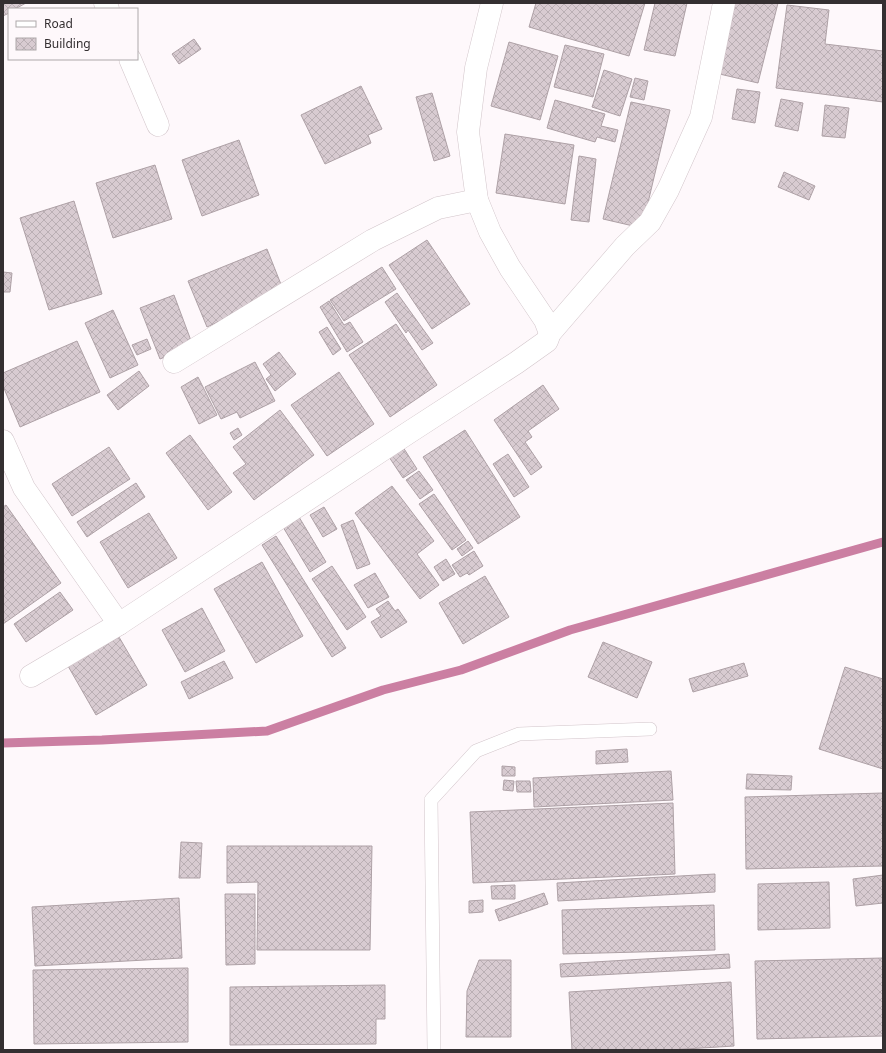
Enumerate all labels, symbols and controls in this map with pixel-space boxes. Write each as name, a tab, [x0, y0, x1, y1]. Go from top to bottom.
legend	[8, 8, 138, 60]
text: Road	[44, 15, 73, 32]
text: Building	[44, 35, 91, 52]

